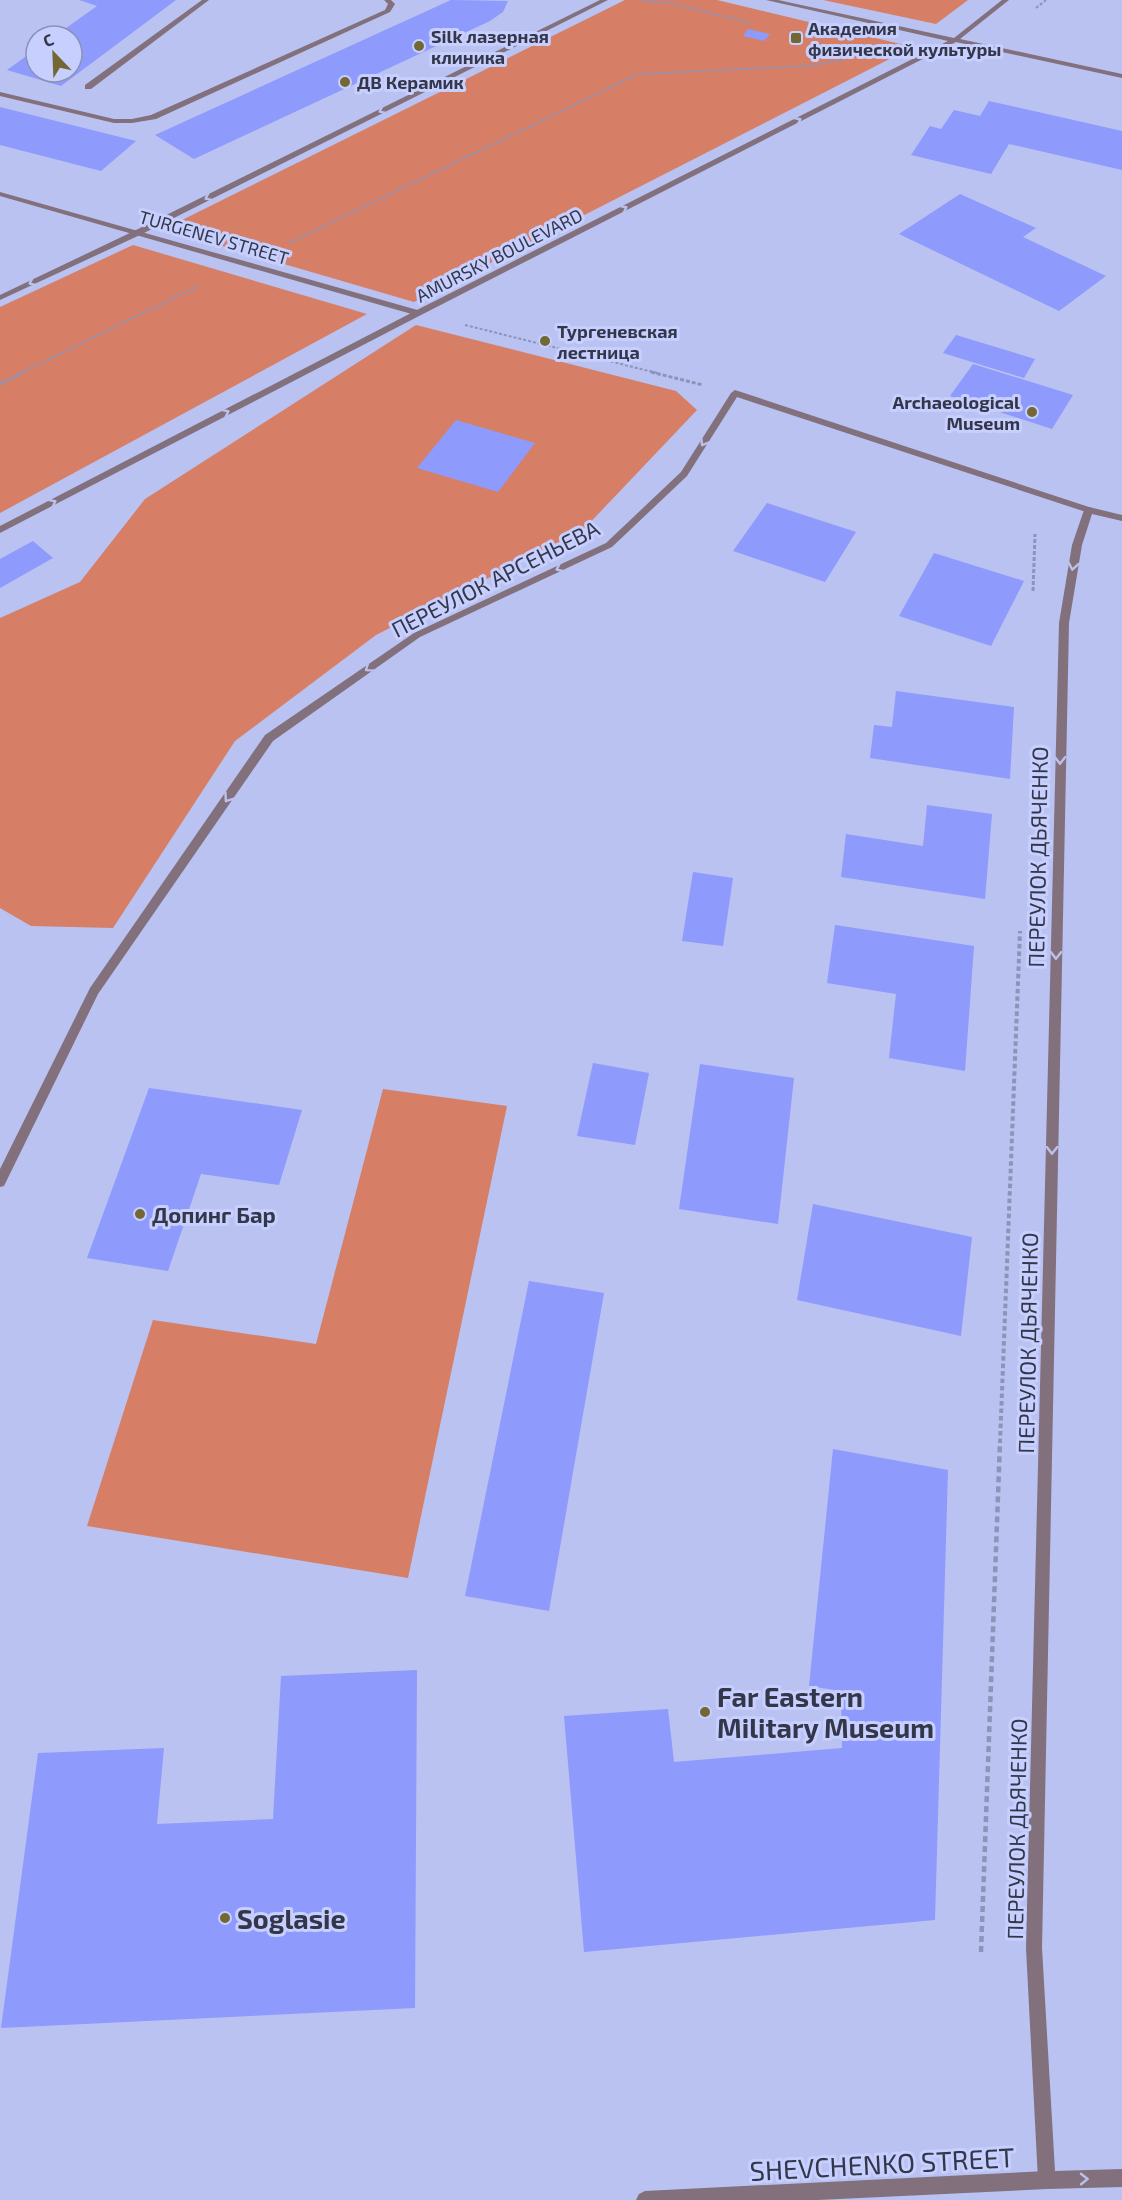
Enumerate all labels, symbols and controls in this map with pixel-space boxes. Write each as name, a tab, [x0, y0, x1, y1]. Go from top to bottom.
place label: Академия физической культуры	[808, 17, 1001, 60]
north arrow	[24, 24, 84, 84]
place label: Silk лазерная клиника	[431, 25, 549, 68]
text: С	[40, 29, 56, 50]
marker: Академия физической культуры	[789, 31, 803, 45]
marker: Silk лазерная клиника	[412, 39, 426, 53]
place label: ДВ Керамик	[357, 71, 464, 93]
marker: ДВ Керамик	[338, 75, 352, 89]
one-way arrow	[379, 103, 390, 115]
one-way arrow	[790, 117, 801, 128]
one-way arrow	[204, 190, 215, 202]
street label: AMURSKY BOULEVARD	[412, 203, 586, 307]
street label: TURGENEV STREET	[137, 205, 292, 269]
one-way arrow	[616, 205, 627, 216]
one-way arrow	[29, 275, 40, 287]
place label: Тургеневская лестница	[557, 320, 678, 363]
marker: Тургеневская лестница	[538, 334, 552, 348]
place label: Archaeological Museum	[892, 391, 1020, 434]
marker: Archaeological Museum	[1025, 405, 1039, 419]
one-way arrow	[219, 409, 229, 420]
one-way arrow	[700, 435, 711, 446]
one-way arrow	[46, 499, 56, 510]
street label: ПЕРЕУЛОК АРСЕНЬЕВА	[387, 514, 604, 642]
one-way arrow	[555, 560, 566, 572]
one-way arrow	[1068, 562, 1080, 571]
one-way arrow	[365, 661, 376, 672]
street label: ПЕРЕУЛОК ДЬЯЧЕНКО	[1022, 746, 1052, 968]
one-way arrow	[1054, 756, 1067, 765]
one-way arrow	[224, 792, 235, 803]
one-way arrow	[1050, 951, 1062, 960]
one-way arrow	[1046, 1146, 1058, 1155]
place label: Допинг Бар	[152, 1201, 276, 1227]
marker: Допинг Бар	[133, 1207, 147, 1221]
street label: ПЕРЕУЛОК ДЬЯЧЕНКО	[1012, 1232, 1042, 1454]
place label: Far Eastern Military Museum	[717, 1680, 934, 1744]
marker: Far Eastern Military Museum	[698, 1705, 712, 1719]
street label: ПЕРЕУЛОК ДЬЯЧЕНКО	[1001, 1718, 1031, 1940]
place label: Soglasie	[237, 1902, 346, 1934]
marker: Soglasie	[218, 1911, 232, 1925]
street label: SHEVCHENKO STREET	[749, 2140, 1015, 2186]
one-way arrow	[1080, 2173, 1089, 2185]

